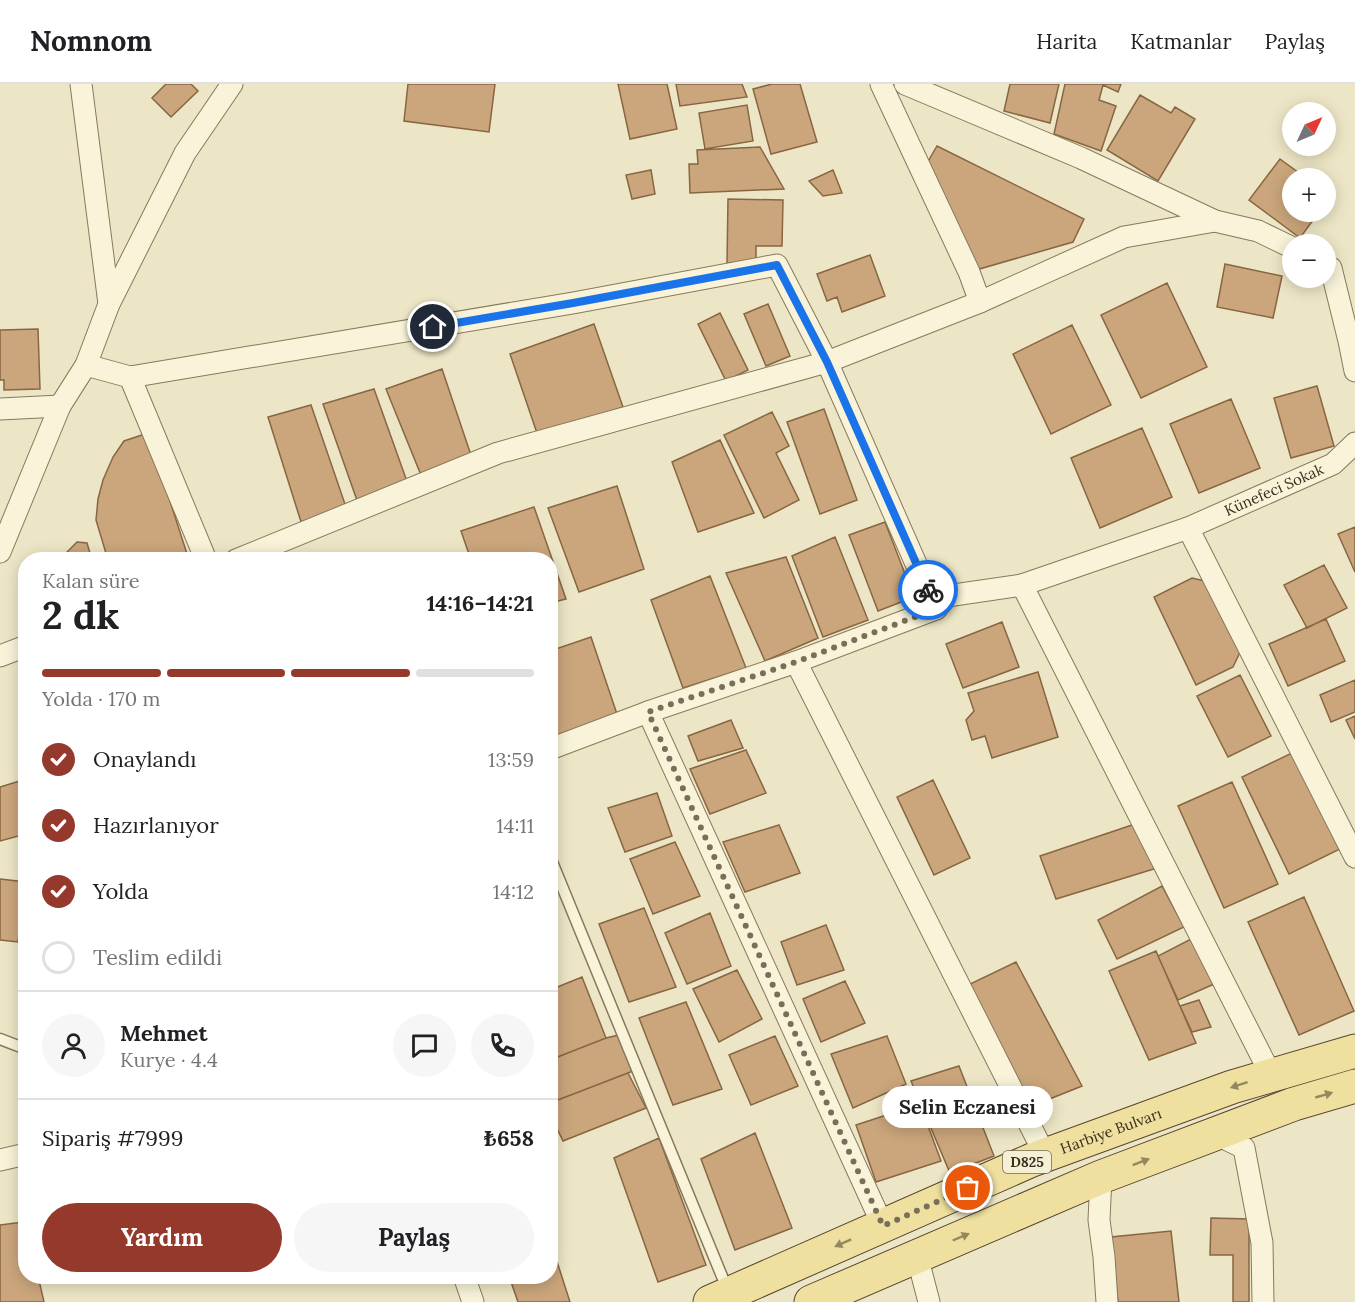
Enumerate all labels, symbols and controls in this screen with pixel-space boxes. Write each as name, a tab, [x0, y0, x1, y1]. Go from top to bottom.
text: Nomnom	[30, 23, 152, 59]
text: Harita	[1036, 28, 1097, 55]
text: Katmanlar	[1130, 28, 1232, 55]
text: Paylaş	[1265, 28, 1325, 55]
north arrow	[1282, 102, 1336, 156]
map controls	[1282, 102, 1336, 288]
button: +	[1282, 168, 1336, 222]
button: −	[1282, 234, 1336, 288]
pin	[407, 301, 458, 352]
icon: home	[416, 310, 449, 343]
street label: Künefeci Sokak	[1221, 459, 1326, 520]
courier	[898, 560, 958, 620]
text: Kalan süre	[42, 568, 140, 593]
icon: bike	[912, 574, 945, 607]
text: 14:16–14:21	[426, 589, 534, 617]
text: 2 dk	[42, 590, 119, 640]
text: Yolda · 170 m	[42, 686, 160, 711]
icon: check	[42, 743, 75, 776]
text: Onaylandı	[93, 745, 197, 773]
text: 13:59	[488, 747, 534, 772]
icon: check	[42, 809, 75, 842]
text: Hazırlanıyor	[93, 811, 219, 839]
text: 14:11	[496, 813, 534, 838]
icon: check	[42, 875, 75, 908]
text: Yolda	[93, 877, 149, 905]
text: 14:12	[493, 879, 534, 904]
text: Teslim edildi	[93, 943, 222, 971]
button: person	[42, 1014, 105, 1077]
button: chat	[393, 1014, 456, 1077]
button: phone	[471, 1014, 534, 1077]
text: Mehmet	[120, 1019, 208, 1047]
text: Kurye · 4.4	[120, 1047, 218, 1072]
one-way arrow	[1229, 1081, 1247, 1090]
callout: Selin Eczanesi	[882, 1086, 1054, 1128]
one-way arrow	[1315, 1090, 1333, 1099]
text: Selin Eczanesi	[899, 1094, 1036, 1119]
street label: Harbiye Bulvarı	[1057, 1103, 1164, 1158]
text: Sipariş #7999	[42, 1124, 183, 1152]
text: ₺658	[484, 1124, 534, 1152]
road number: D825	[1003, 1151, 1051, 1173]
one-way arrow	[1132, 1157, 1150, 1166]
pin	[942, 1162, 993, 1213]
icon: bag	[951, 1171, 984, 1204]
button: Yardım	[42, 1203, 282, 1272]
button: Paylaş	[294, 1203, 534, 1272]
one-way arrow	[953, 1232, 971, 1242]
one-way arrow	[835, 1239, 852, 1248]

